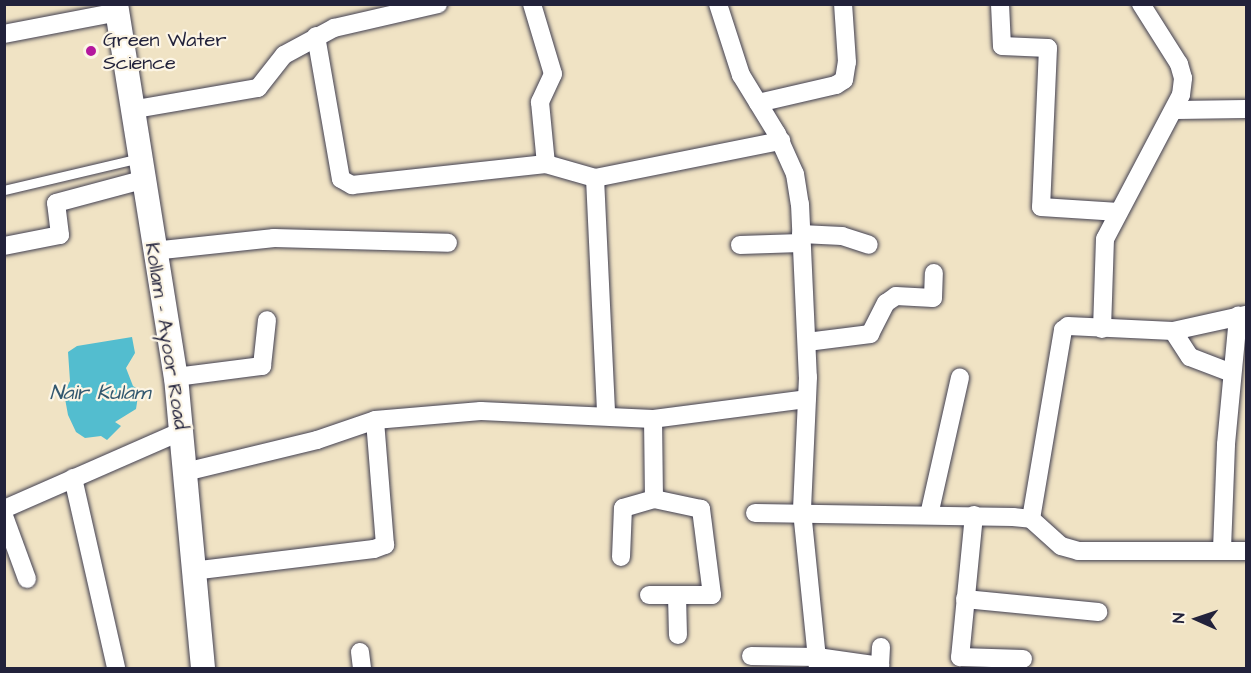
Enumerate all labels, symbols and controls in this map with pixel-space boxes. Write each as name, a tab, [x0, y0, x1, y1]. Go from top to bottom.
place label: Green Water Science	[103, 28, 226, 75]
marker: Green Water Science	[84, 44, 98, 58]
street label: Kollam - Ayoor Road	[139, 241, 193, 431]
water label: Nair Kulam	[50, 380, 150, 406]
north arrow	[1167, 589, 1227, 649]
text: N	[1168, 612, 1190, 624]

